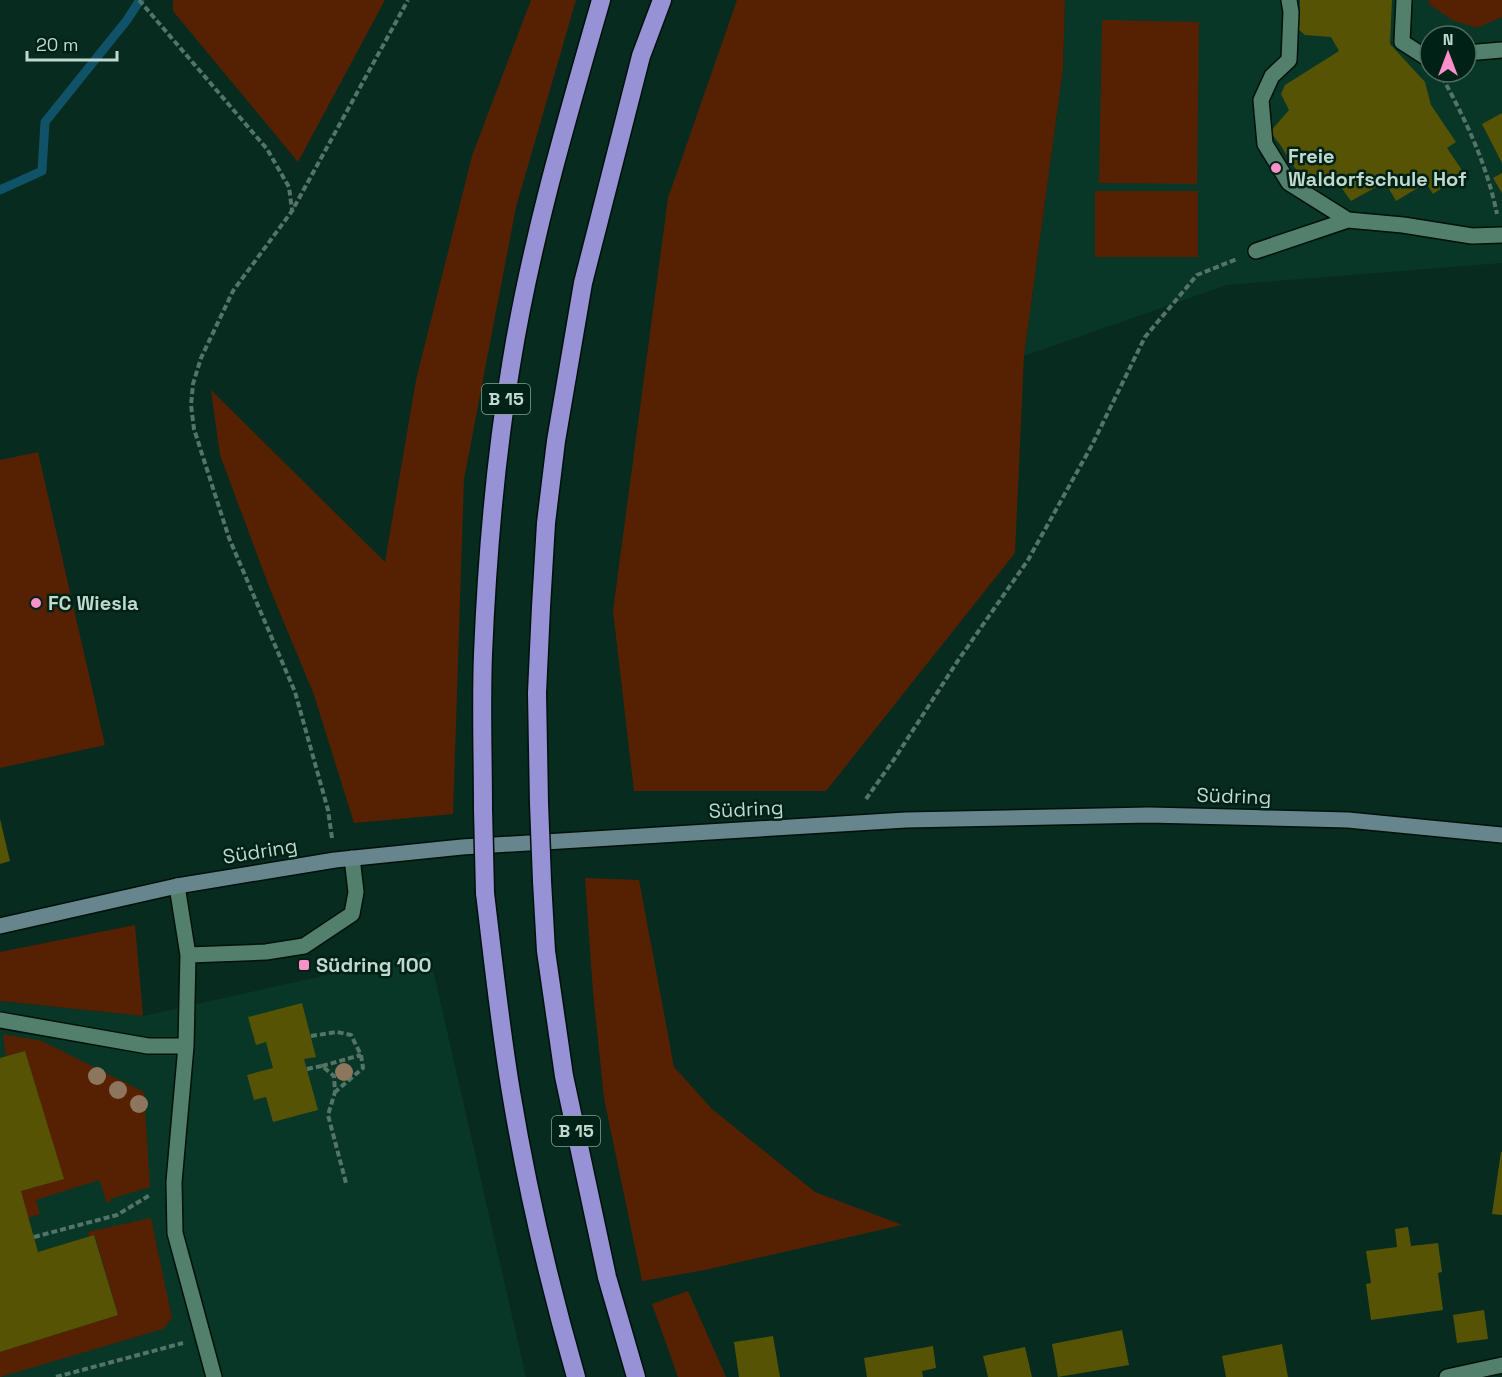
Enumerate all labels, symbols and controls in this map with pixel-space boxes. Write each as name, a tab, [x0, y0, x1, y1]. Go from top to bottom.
scale bar	[27, 24, 117, 62]
north arrow	[1418, 24, 1478, 84]
text: N	[1443, 29, 1453, 50]
text: 20 m	[36, 33, 79, 56]
place label: Freie Waldorfschule Hof	[1288, 143, 1467, 192]
marker: Freie Waldorfschule Hof	[1269, 161, 1283, 175]
road number: B 15	[482, 384, 530, 414]
place label: FC Wiesla	[48, 590, 139, 616]
marker: FC Wiesla	[29, 596, 43, 610]
street label: Südring	[1196, 782, 1272, 810]
street label: Südring	[708, 794, 784, 824]
street label: Südring	[221, 832, 299, 870]
place label: Südring 100	[316, 952, 432, 978]
marker: Südring 100	[297, 958, 311, 972]
road number: B 15	[552, 1116, 600, 1146]

